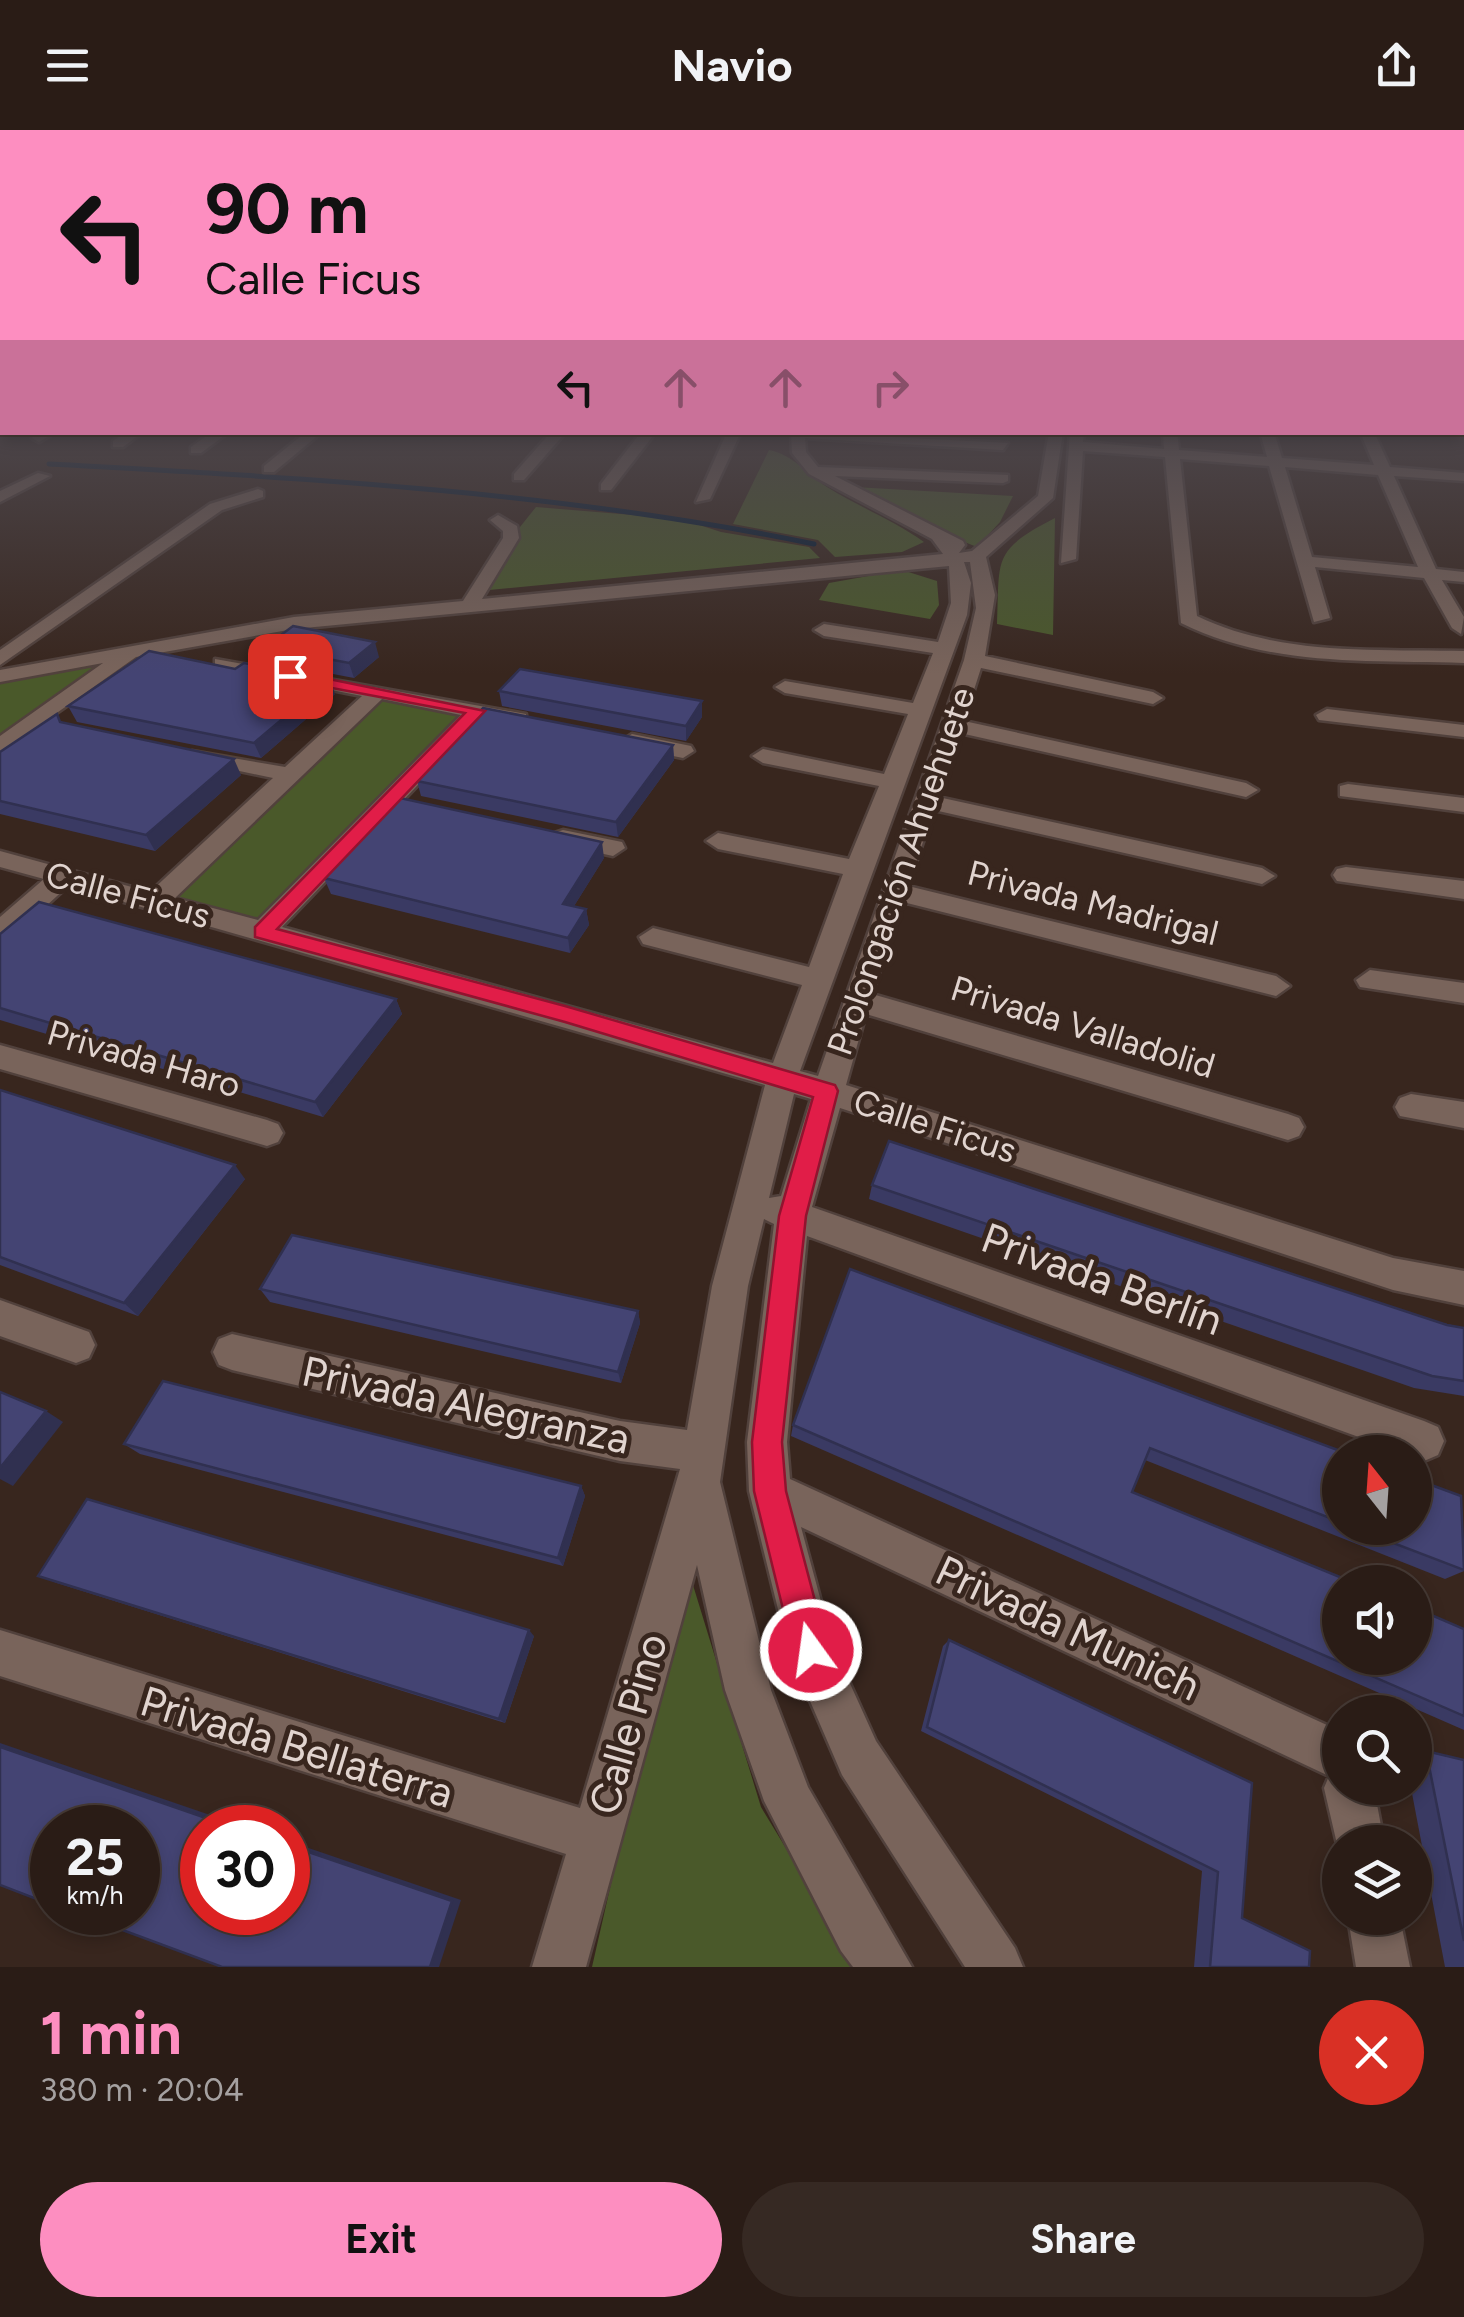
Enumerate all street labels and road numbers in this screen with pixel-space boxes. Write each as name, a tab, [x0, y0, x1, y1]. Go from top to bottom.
street label: Prolongación Ahuehuete	[818, 682, 984, 1060]
street label: Privada Madrigal	[963, 852, 1223, 954]
street label: Calle Ficus	[41, 853, 215, 937]
street label: Privada Valladolid	[946, 967, 1220, 1087]
street label: Privada Haro	[43, 1011, 245, 1107]
street label: Calle Ficus	[849, 1080, 1021, 1172]
street label: Privada Berlín	[975, 1212, 1229, 1346]
street label: Privada Alegranza	[298, 1345, 634, 1465]
street label: Privada Munich	[928, 1545, 1208, 1711]
street label: Calle Pino	[578, 1628, 678, 1820]
street label: Privada Bellaterra	[134, 1675, 460, 1819]

